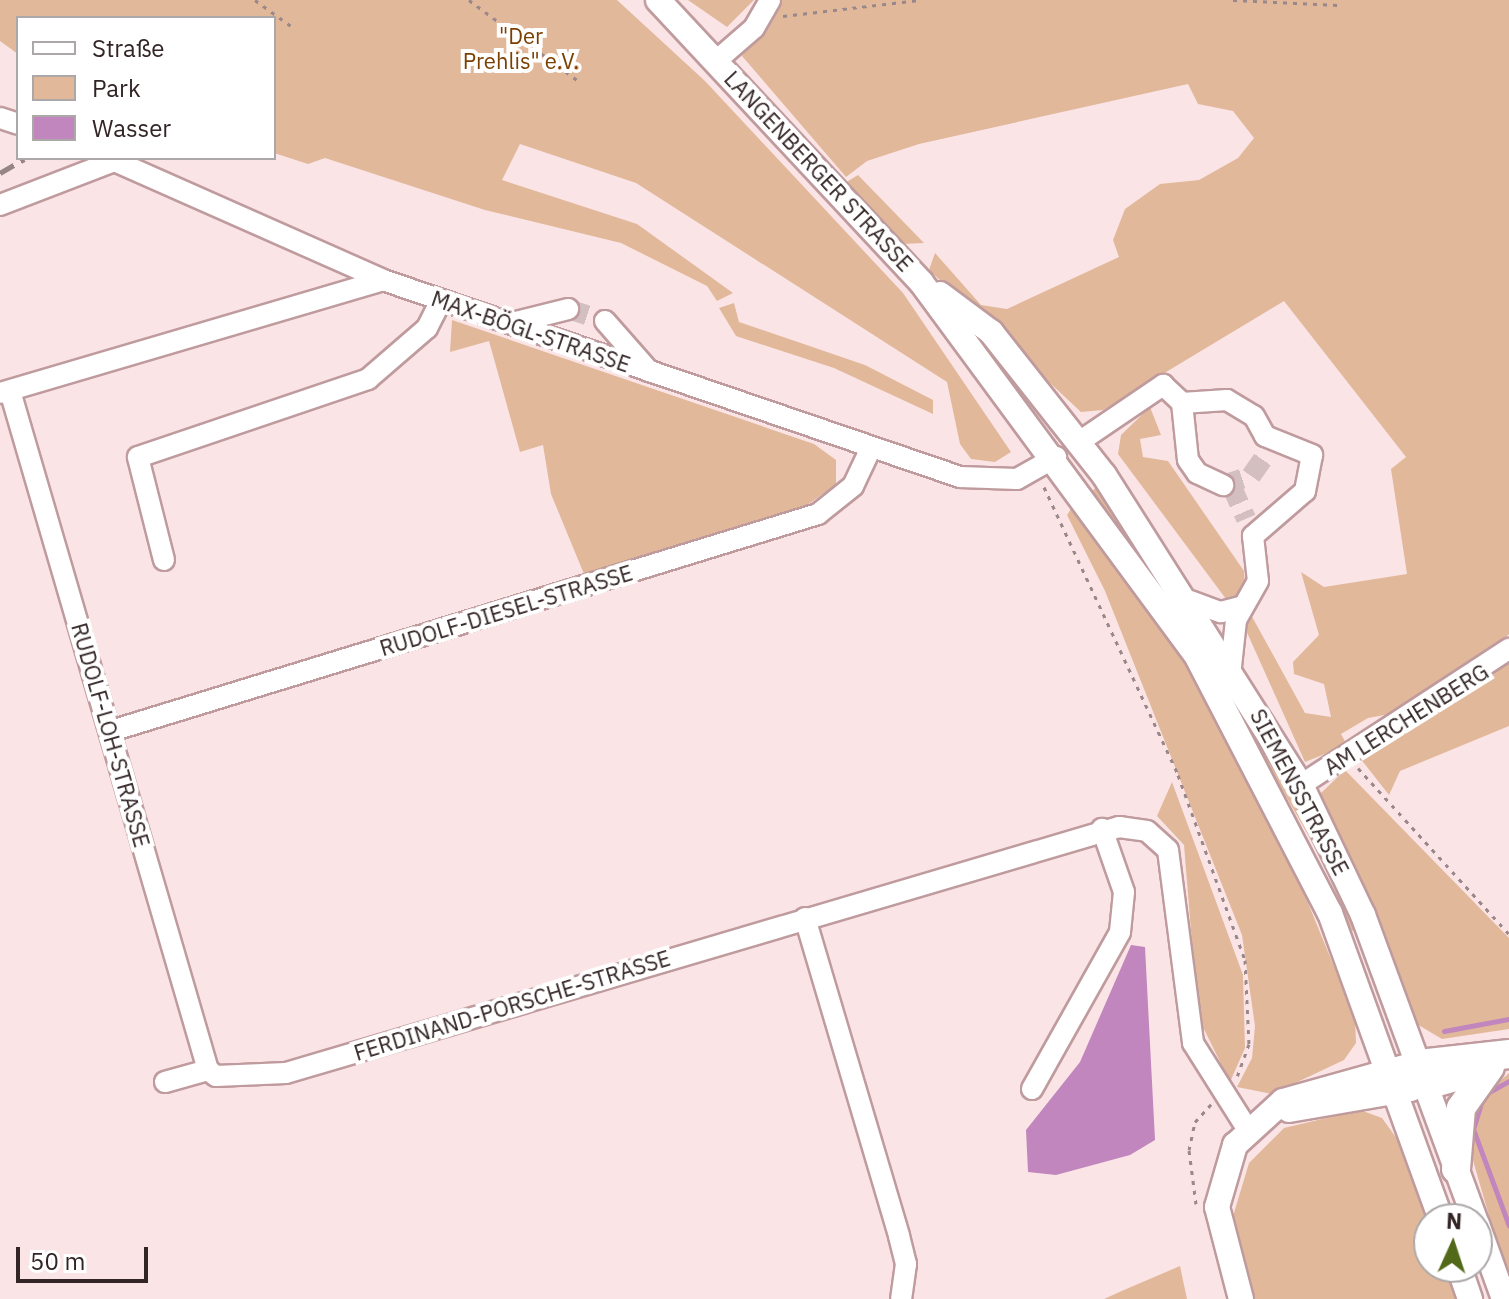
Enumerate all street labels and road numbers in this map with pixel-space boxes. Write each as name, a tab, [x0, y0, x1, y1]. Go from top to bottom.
street label: LANGENBERGER STRASSE	[719, 65, 919, 277]
street label: MAX-BÖGL-STRASSE	[428, 285, 634, 377]
street label: RUDOLF-DIESEL-STRASSE	[376, 559, 636, 661]
street label: RUDOLF-LOH-STRASSE	[66, 620, 156, 850]
street label: AM LERCHENBERG	[1319, 658, 1493, 780]
street label: SIEMENSSTRASSE	[1245, 704, 1355, 880]
street label: FERDINAND-PORSCHE-STRASSE	[351, 944, 673, 1066]

